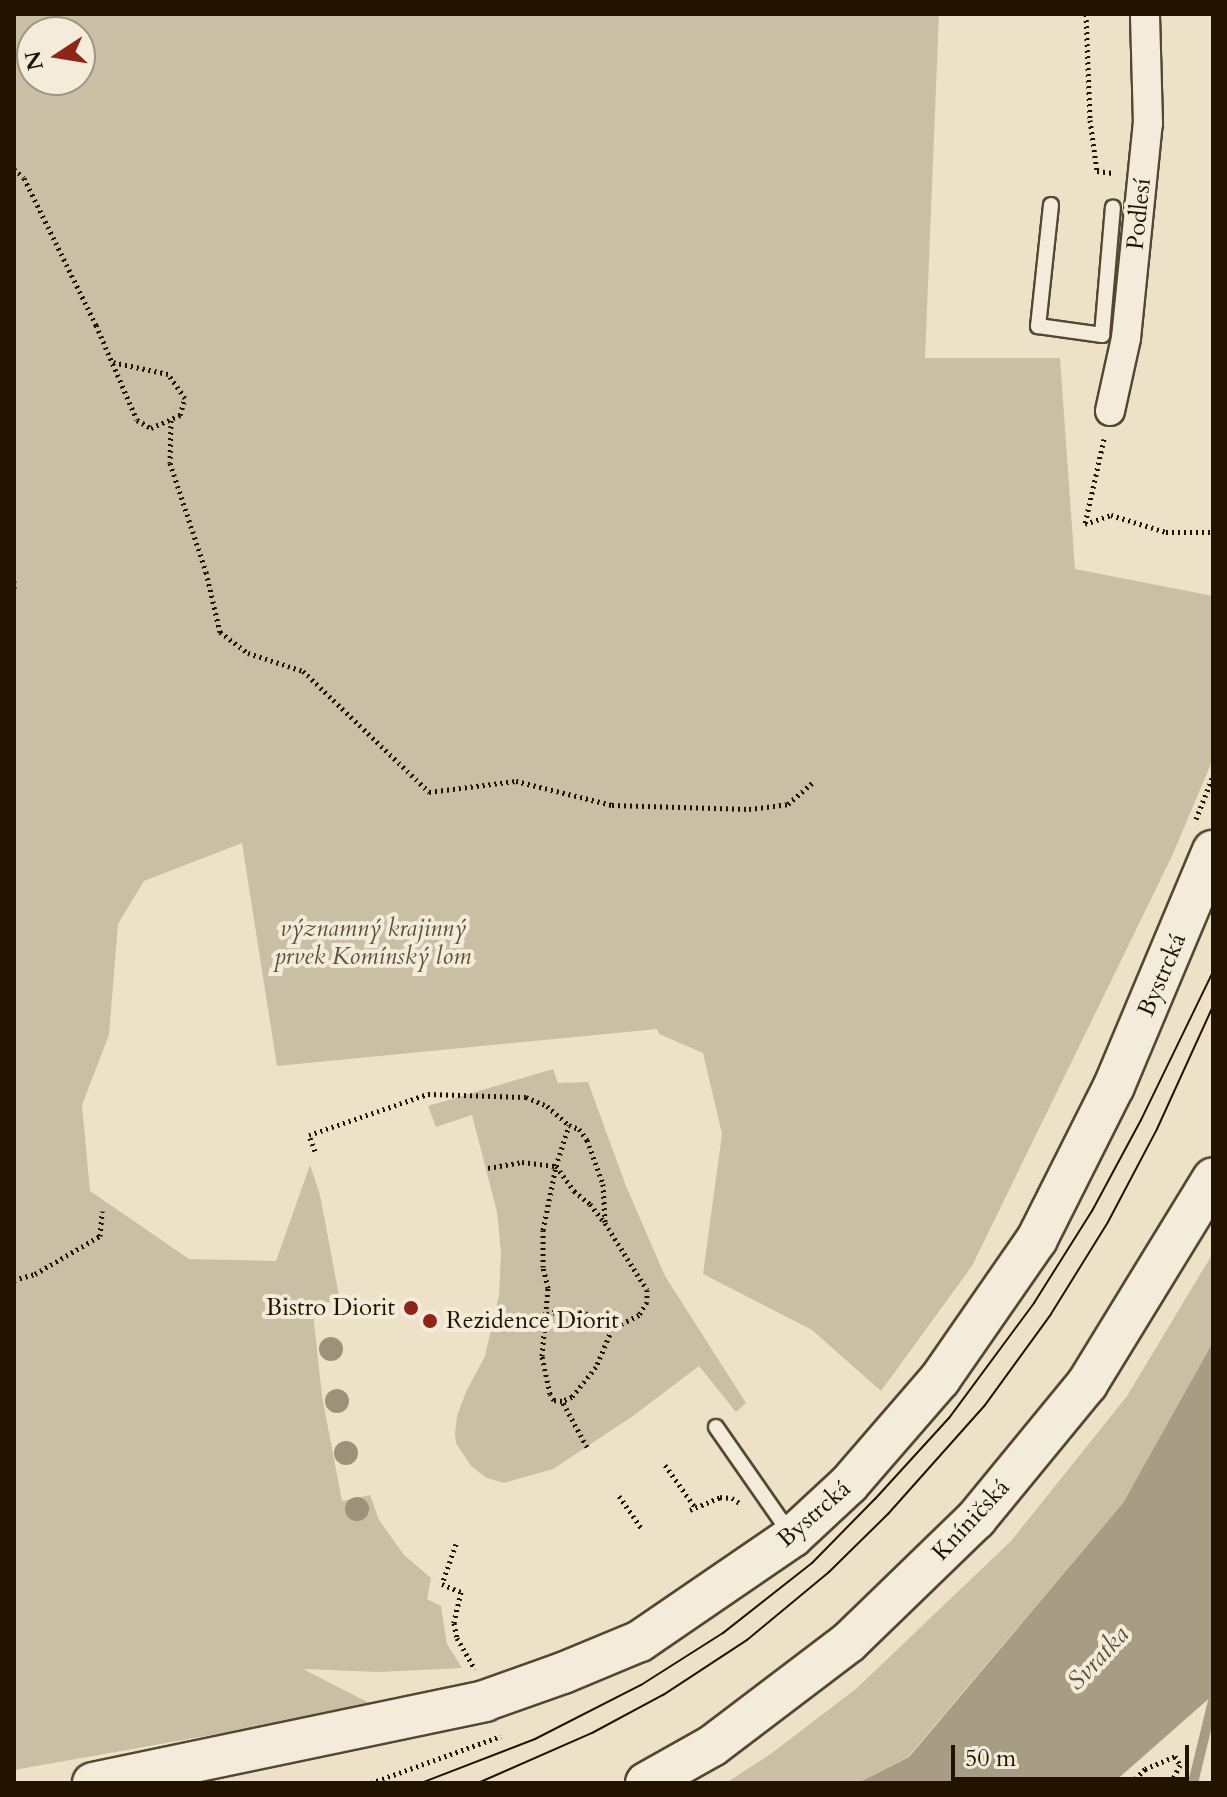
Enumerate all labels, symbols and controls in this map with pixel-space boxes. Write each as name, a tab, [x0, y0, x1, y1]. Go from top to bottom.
north arrow	[16, 16, 96, 96]
text: N	[18, 48, 51, 73]
street label: Podlesí	[1121, 177, 1157, 251]
park label: významný krajinný prvek Komínský lom	[275, 915, 471, 971]
street label: Bystrcká	[1132, 929, 1192, 1021]
place label: Bistro Diorit	[266, 1294, 395, 1322]
marker: Bistro Diorit	[402, 1299, 420, 1317]
place label: Rezidence Diorit	[446, 1307, 619, 1335]
marker: Rezidence Diorit	[421, 1312, 439, 1330]
street label: Kníničská	[926, 1473, 1016, 1567]
street label: Bystrcká	[772, 1474, 856, 1554]
water label: Svratka	[1060, 1619, 1136, 1697]
scale bar	[955, 1729, 1193, 1779]
text: 50 m	[965, 1742, 1016, 1775]

